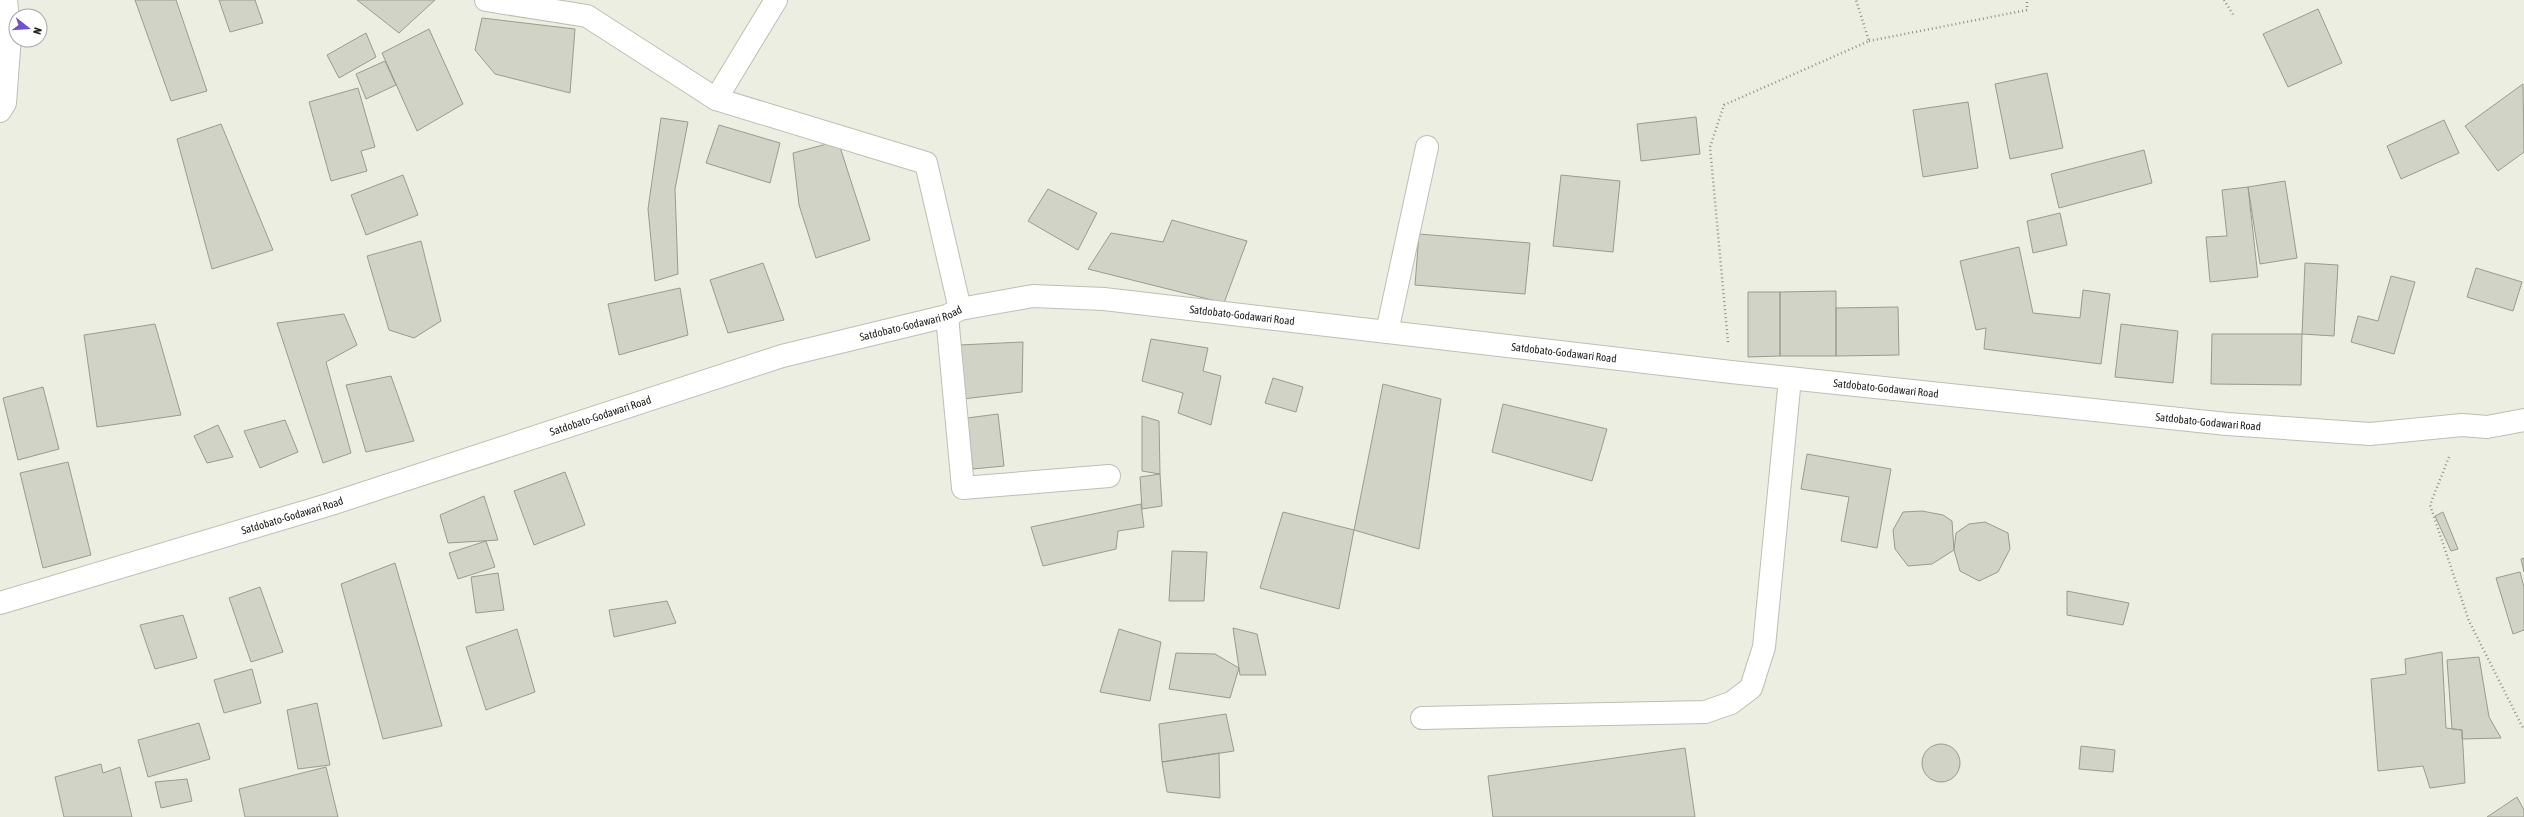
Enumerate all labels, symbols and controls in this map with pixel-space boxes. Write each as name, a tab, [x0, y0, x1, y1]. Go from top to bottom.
north arrow	[8, 8, 48, 48]
text: N	[31, 26, 44, 36]
street label: Satdobato-Godawari Road	[858, 303, 964, 343]
street label: Satdobato-Godawari Road	[1189, 303, 1295, 327]
street label: Satdobato-Godawari Road	[1511, 340, 1617, 365]
street label: Satdobato-Godawari Road	[1833, 377, 1939, 400]
street label: Satdobato-Godawari Road	[548, 393, 653, 438]
street label: Satdobato-Godawari Road	[2155, 411, 2261, 432]
street label: Satdobato-Godawari Road	[240, 494, 345, 537]

